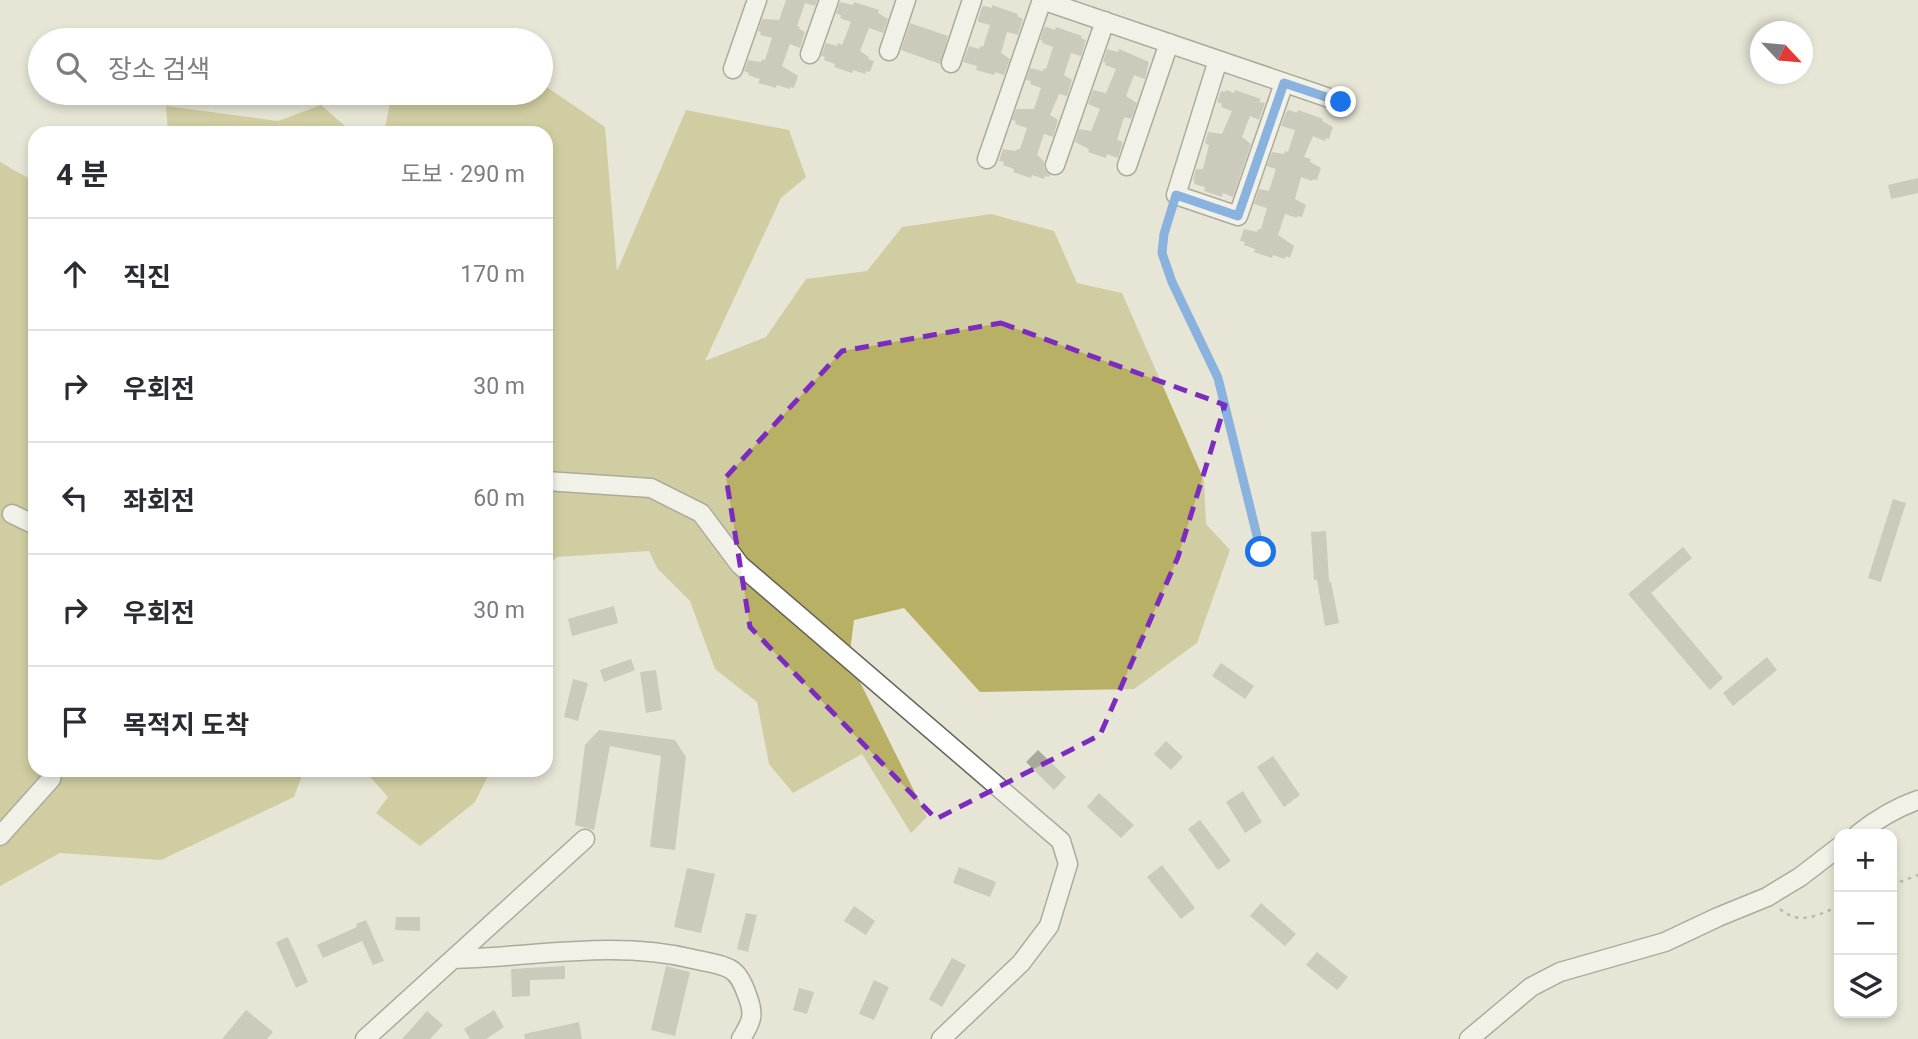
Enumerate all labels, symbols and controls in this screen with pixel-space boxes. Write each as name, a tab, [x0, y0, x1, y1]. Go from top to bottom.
north arrow	[1750, 21, 1813, 84]
search box	[28, 28, 553, 105]
icon: search	[52, 48, 90, 86]
text: 장소 검색	[108, 54, 210, 84]
route end	[1325, 86, 1356, 117]
text: 4 분	[56, 157, 108, 192]
text: 도보 · 290 m	[401, 161, 525, 188]
icon: ahead	[56, 255, 94, 293]
text: 170 m	[460, 261, 525, 288]
text: 직진	[123, 262, 171, 292]
icon: right	[56, 367, 94, 405]
text: 30 m	[473, 373, 525, 400]
text: 우회전	[123, 374, 195, 404]
icon: left	[56, 479, 94, 517]
text: 60 m	[473, 485, 525, 512]
text: 좌회전	[123, 486, 195, 516]
route start	[1245, 536, 1276, 567]
icon: right	[56, 591, 94, 629]
text: 30 m	[473, 597, 525, 624]
text: 우회전	[123, 598, 195, 628]
icon: arrive	[56, 703, 94, 741]
text: 목적지 도착	[123, 710, 249, 740]
map controls	[1834, 829, 1897, 1018]
button: +	[1834, 829, 1897, 892]
button: −	[1834, 892, 1897, 955]
button: layers	[1834, 955, 1897, 1018]

